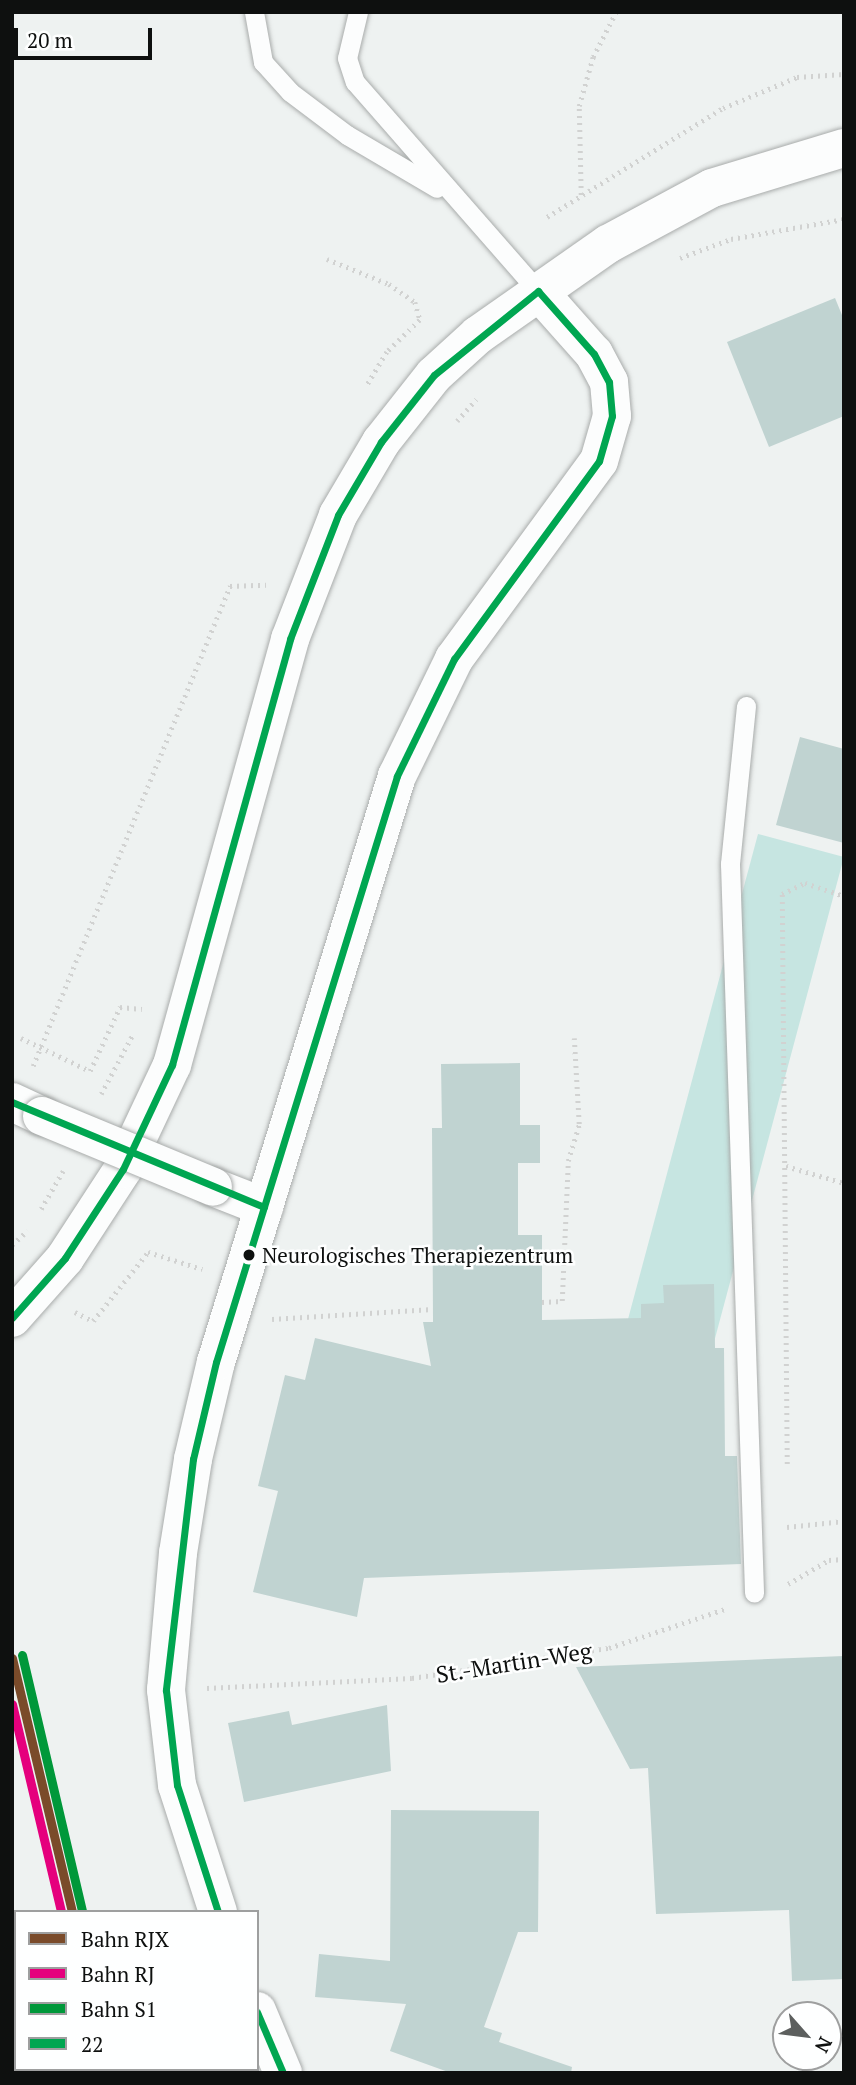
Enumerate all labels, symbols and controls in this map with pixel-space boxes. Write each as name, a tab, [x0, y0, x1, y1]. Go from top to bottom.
scale bar	[18, 14, 156, 58]
text: 20 m	[27, 26, 73, 54]
place label: Neurologisches Therapiezentrum	[262, 1242, 573, 1268]
marker: Neurologisches Therapiezentrum	[242, 1248, 256, 1262]
street label: St.-Martin-Weg	[434, 1637, 594, 1689]
legend	[14, 1910, 259, 2071]
text: Bahn RJX	[81, 1925, 169, 1953]
text: Bahn RJ	[81, 1960, 155, 1988]
text: Bahn S1	[81, 1995, 157, 2023]
north arrow	[772, 2001, 842, 2071]
text: 22	[81, 2030, 103, 2058]
text: N	[810, 2033, 839, 2057]

